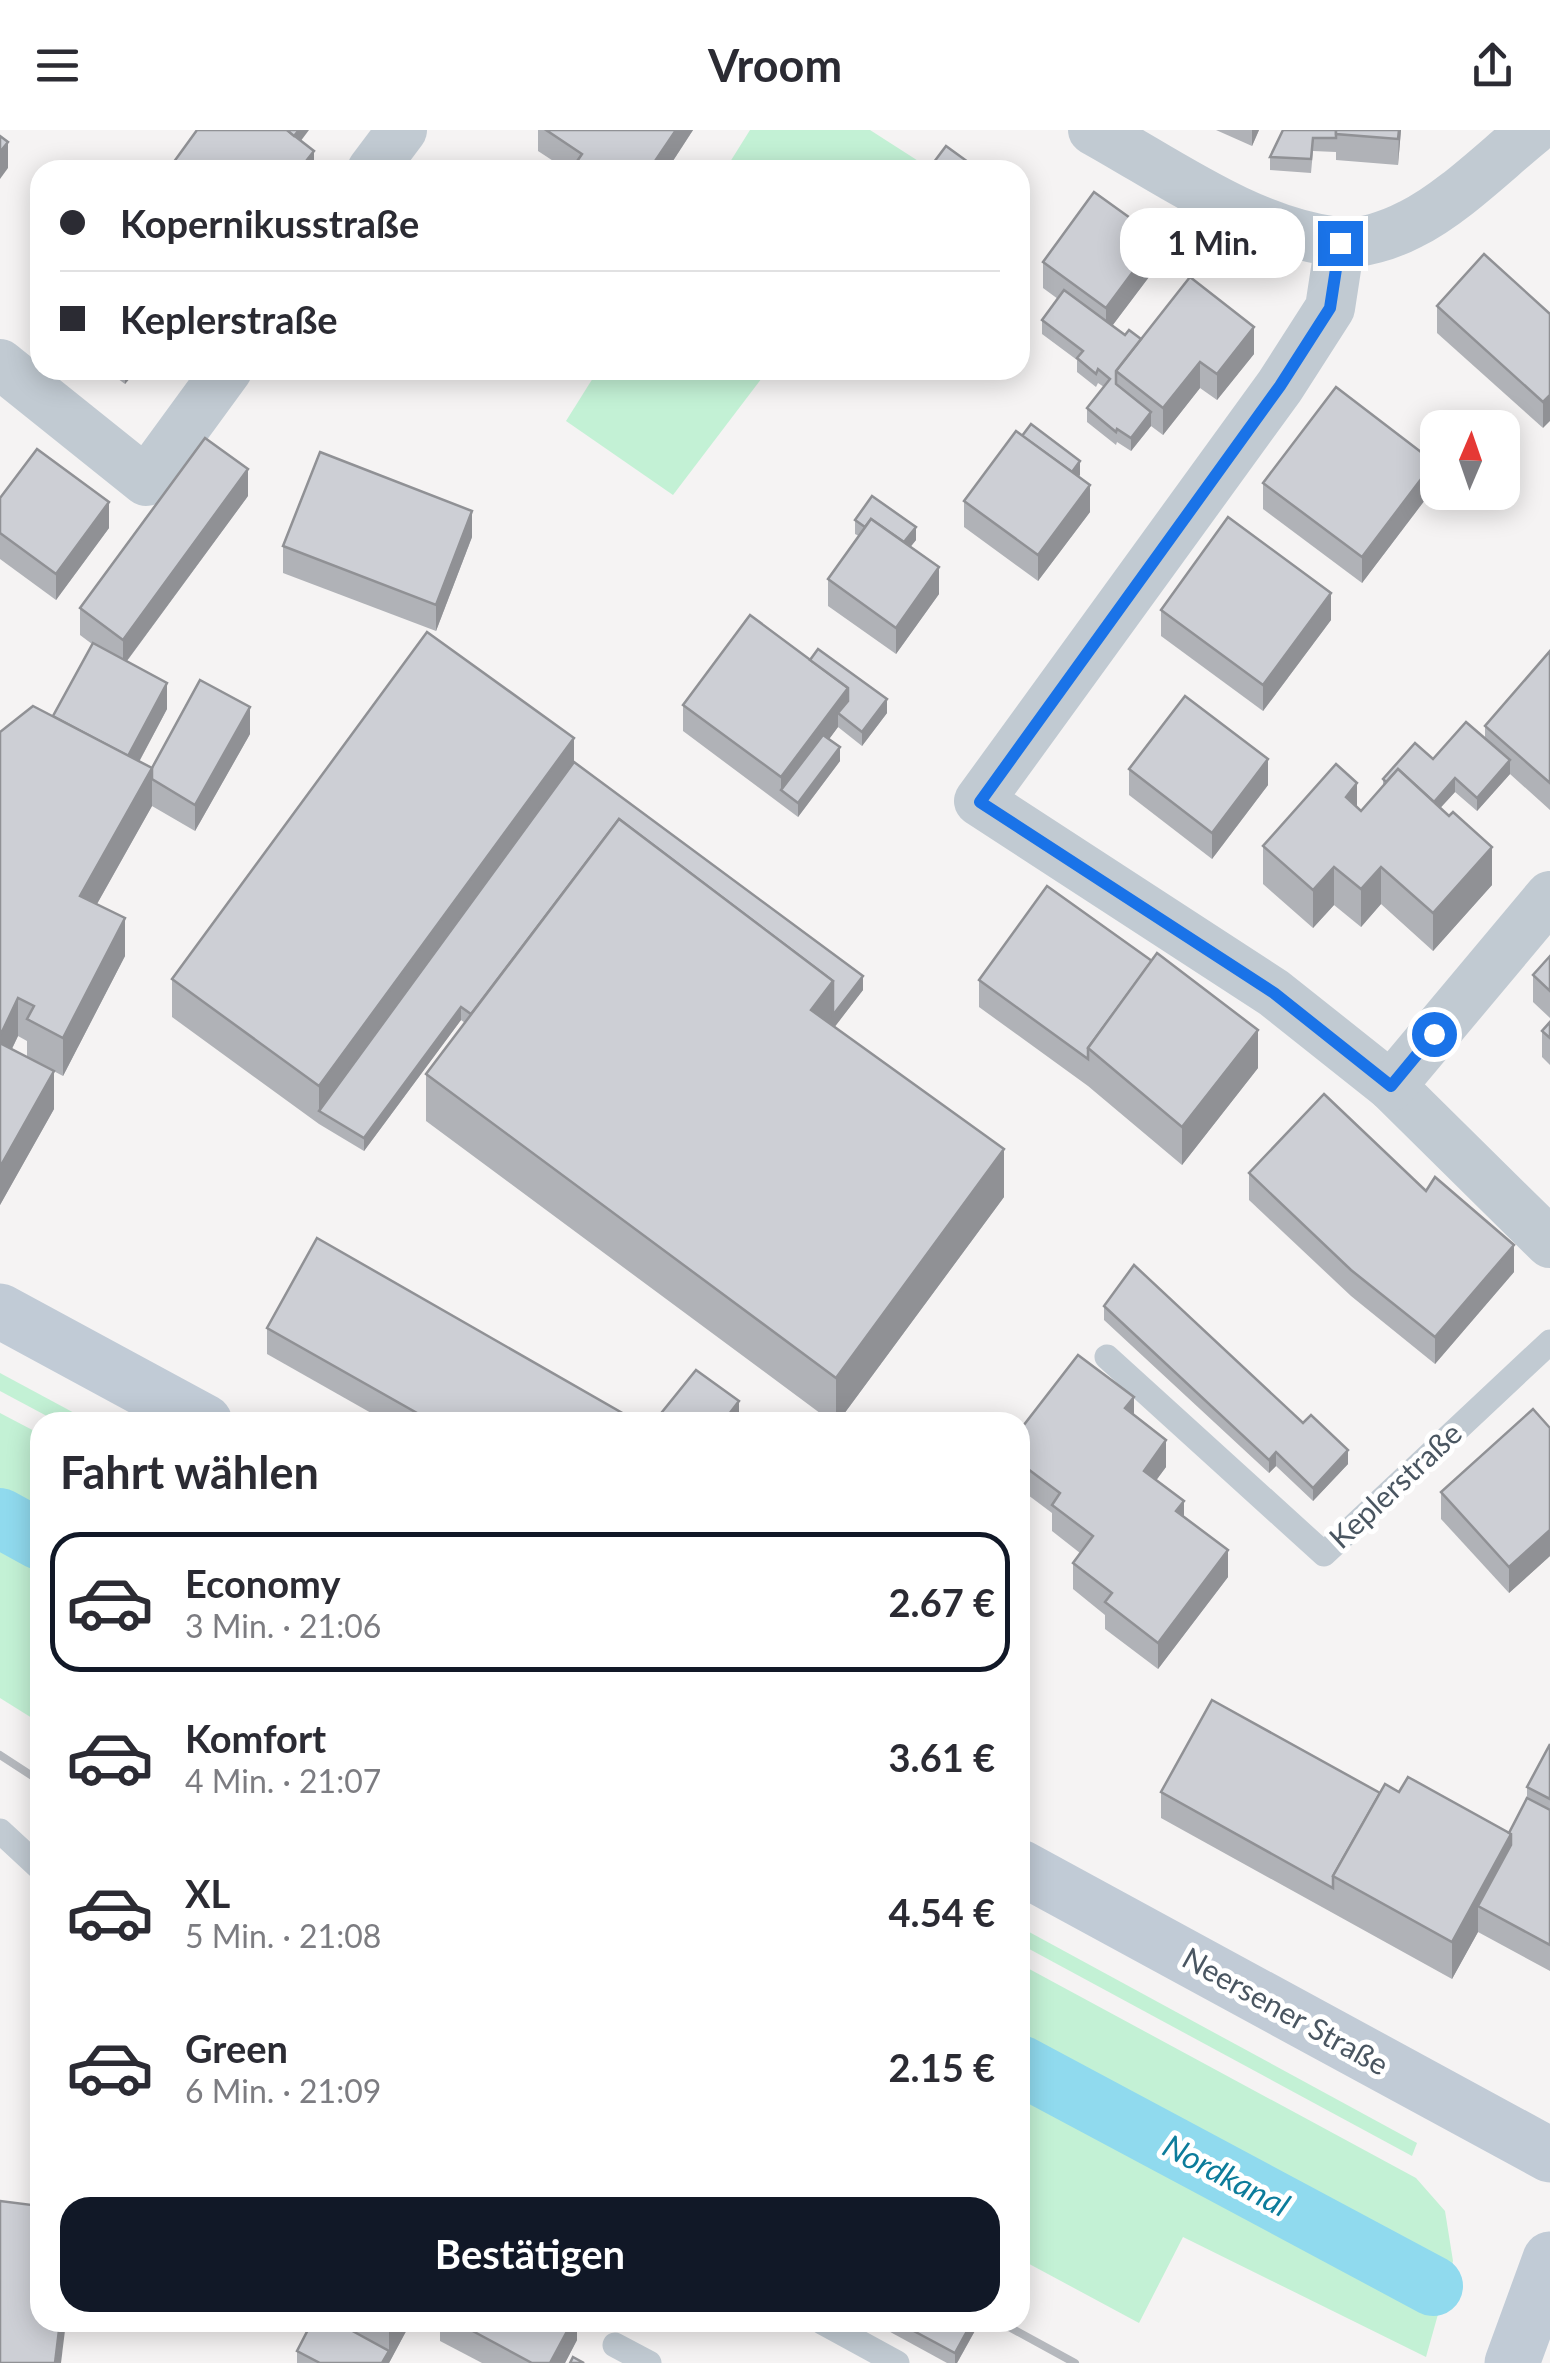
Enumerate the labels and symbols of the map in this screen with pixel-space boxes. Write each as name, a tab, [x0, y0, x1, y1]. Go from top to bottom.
callout: 1 Min.	[1120, 208, 1305, 278]
route end	[1318, 221, 1363, 266]
north arrow	[1420, 410, 1520, 510]
route start	[1412, 1012, 1457, 1057]
street label: Keplerstraße	[1321, 1414, 1468, 1555]
street label: Neersener Straße	[1177, 1939, 1395, 2082]
water label: Nordkanal	[1157, 2125, 1297, 2224]

